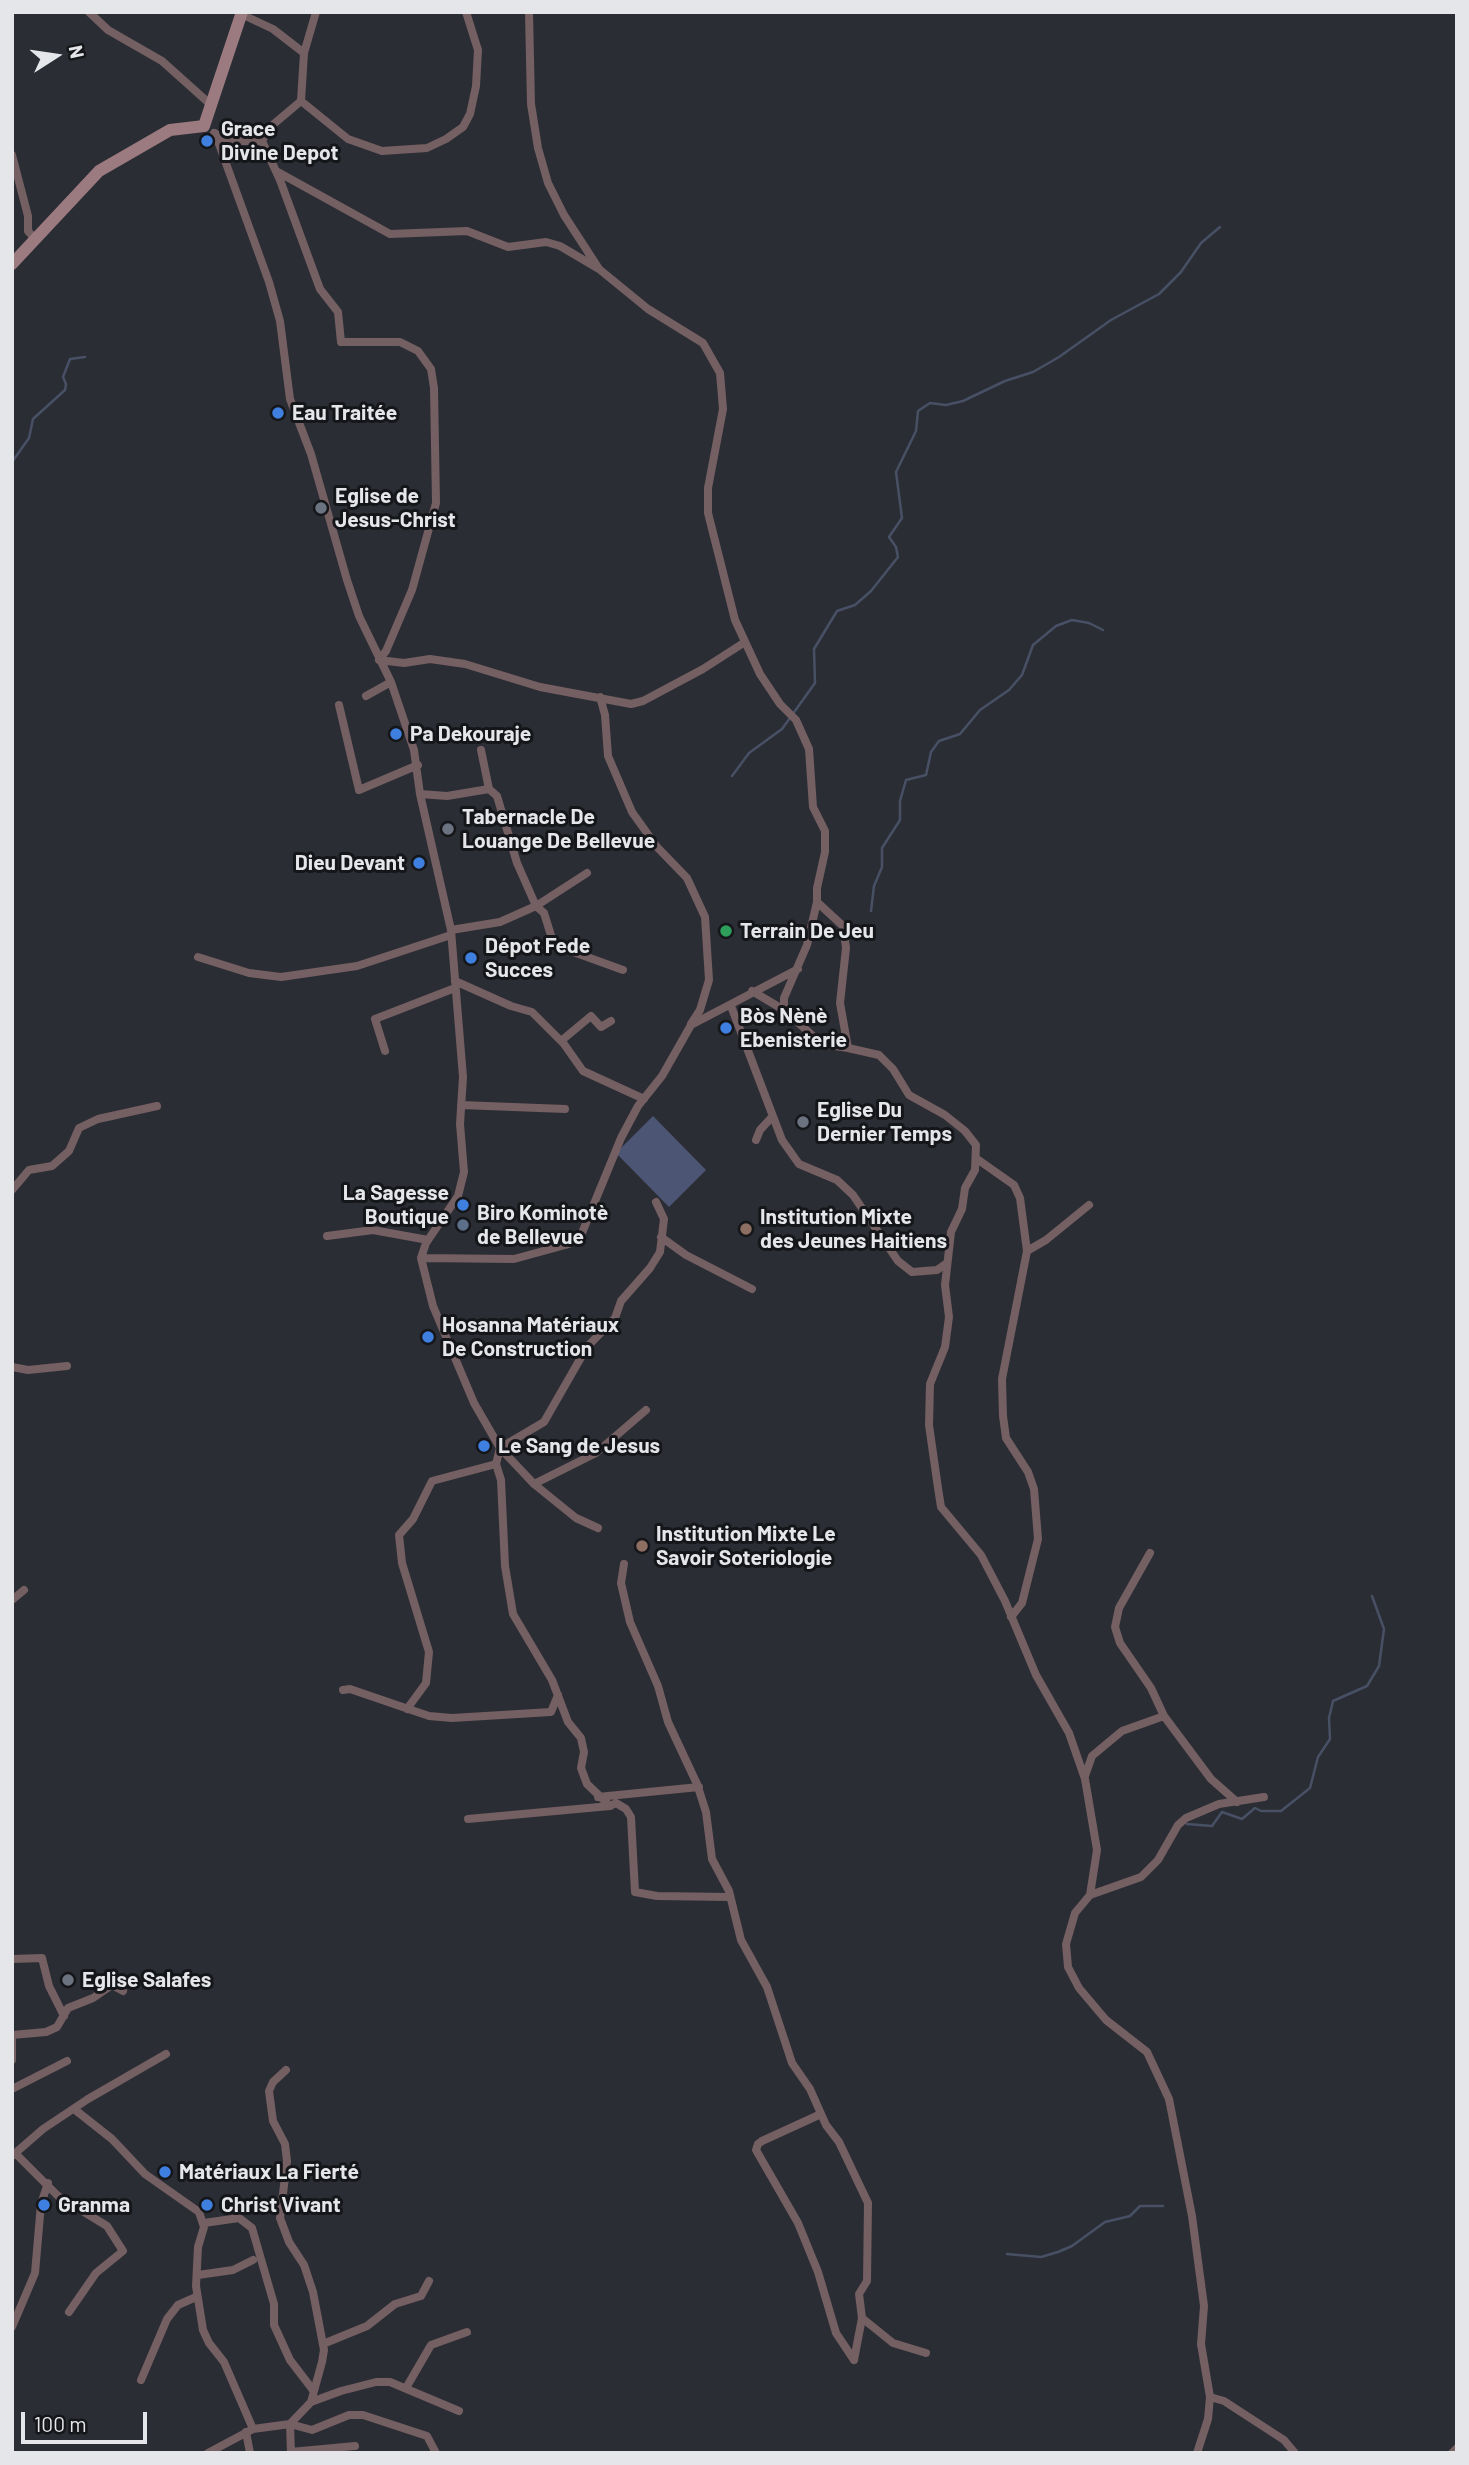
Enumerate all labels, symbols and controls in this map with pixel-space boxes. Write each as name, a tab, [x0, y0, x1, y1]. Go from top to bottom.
north arrow	[21, 21, 91, 91]
text: N	[64, 43, 90, 60]
place label: Grace Divine Depot	[221, 116, 338, 166]
marker: Grace Divine Depot	[199, 133, 215, 149]
place label: Eau Traitée	[292, 400, 397, 426]
marker: Eau Traitée	[270, 405, 286, 421]
place label: Eglise de Jesus-Christ	[335, 483, 456, 533]
marker: Eglise de Jesus-Christ	[313, 500, 329, 516]
place label: Pa Dekouraje	[410, 721, 531, 747]
marker: Pa Dekouraje	[388, 726, 404, 742]
place label: Tabernacle De Louange De Bellevue	[462, 804, 655, 854]
marker: Tabernacle De Louange De Bellevue	[440, 821, 456, 837]
place label: Dieu Devant	[295, 850, 405, 876]
marker: Dieu Devant	[411, 855, 427, 871]
place label: Terrain De Jeu	[740, 918, 874, 944]
marker: Terrain De Jeu	[718, 923, 734, 939]
place label: Dépot Fede Succes	[485, 933, 590, 983]
marker: Dépot Fede Succes	[463, 950, 479, 966]
place label: Bòs Nènè Ebenisterie	[740, 1003, 847, 1053]
marker: Bòs Nènè Ebenisterie	[718, 1020, 734, 1036]
place label: Eglise Du Dernier Temps	[817, 1097, 952, 1147]
marker: Eglise Du Dernier Temps	[795, 1114, 811, 1130]
place label: La Sagesse Boutique	[343, 1180, 449, 1230]
marker: La Sagesse Boutique	[455, 1197, 471, 1213]
place label: Biro Kominotè de Bellevue	[477, 1200, 608, 1250]
place label: Institution Mixte des Jeunes Haitiens	[760, 1204, 947, 1254]
marker: Biro Kominotè de Bellevue	[455, 1217, 471, 1233]
marker: Institution Mixte des Jeunes Haitiens	[738, 1221, 754, 1237]
place label: Hosanna Matériaux De Construction	[442, 1312, 619, 1362]
marker: Hosanna Matériaux De Construction	[420, 1329, 436, 1345]
place label: Le Sang de Jesus	[498, 1433, 660, 1459]
marker: Le Sang de Jesus	[476, 1438, 492, 1454]
place label: Institution Mixte Le Savoir Soteriologie	[656, 1521, 836, 1571]
marker: Institution Mixte Le Savoir Soteriologie	[634, 1538, 650, 1554]
place label: Eglise Salafes	[82, 1967, 211, 1993]
marker: Eglise Salafes	[60, 1972, 76, 1988]
place label: Matériaux La Fierté	[179, 2159, 359, 2185]
marker: Matériaux La Fierté	[157, 2164, 173, 2180]
place label: Granma	[58, 2192, 130, 2218]
place label: Christ Vivant	[221, 2192, 341, 2218]
marker: Granma	[36, 2197, 52, 2213]
marker: Christ Vivant	[199, 2197, 215, 2213]
scale bar	[24, 2398, 150, 2442]
text: 100 m	[34, 2411, 87, 2436]

